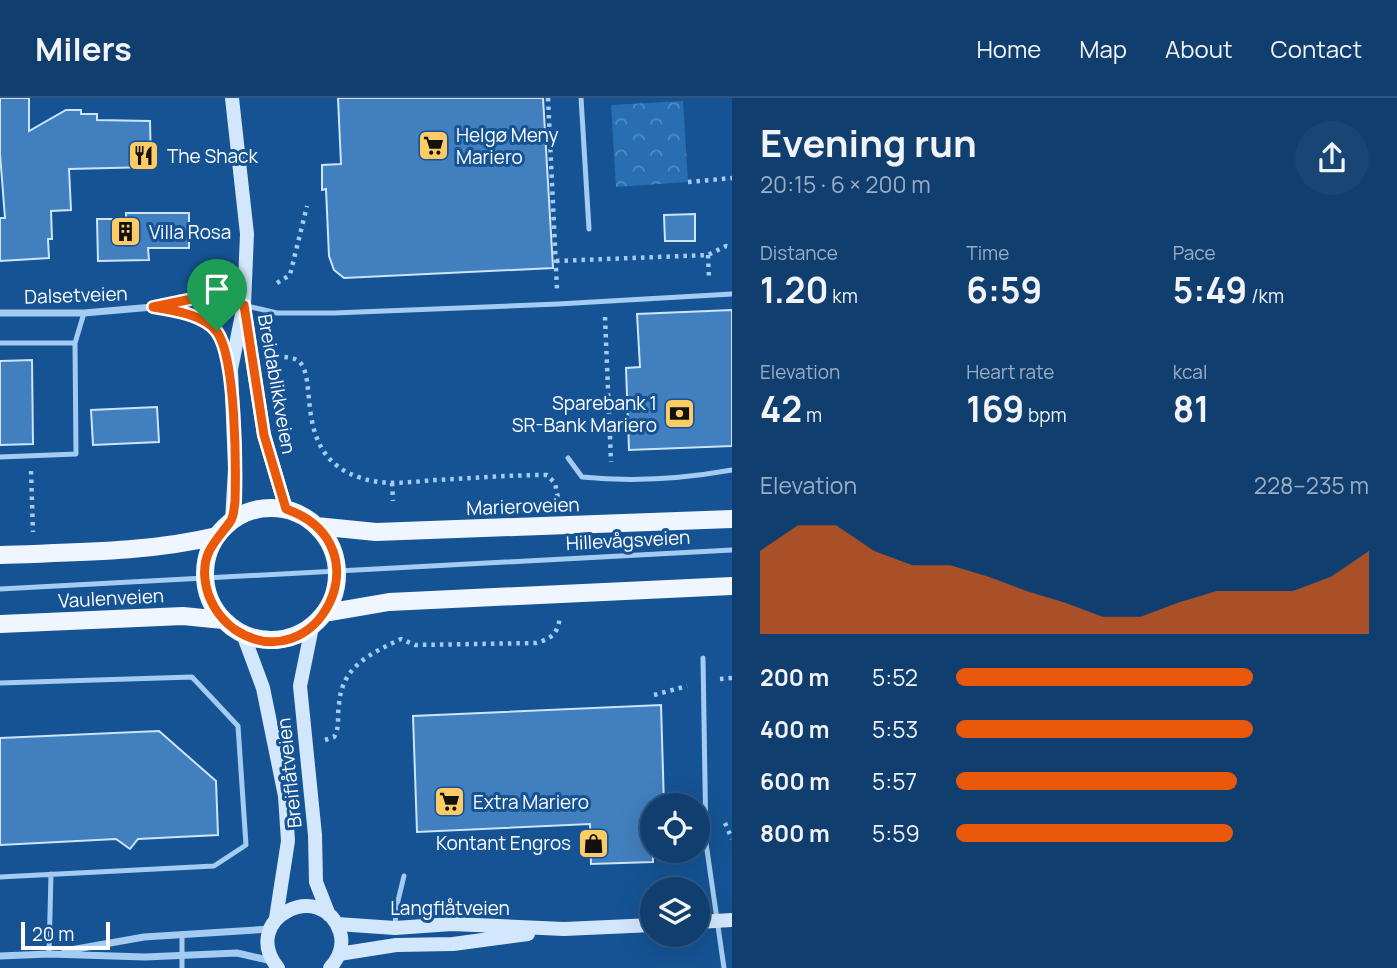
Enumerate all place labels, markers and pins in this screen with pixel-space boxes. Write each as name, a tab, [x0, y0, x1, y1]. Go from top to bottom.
place label: Helgø Meny Mariero	[456, 122, 559, 170]
supermarket icon: Helgø Meny Mariero	[416, 129, 450, 163]
restaurant icon: The Shack	[127, 139, 161, 173]
place label: The Shack	[167, 143, 259, 169]
building icon: Villa Rosa	[109, 215, 143, 249]
place label: Villa Rosa	[149, 219, 231, 245]
pin	[187, 259, 247, 331]
place label: Sparebank 1 SR-Bank Mariero	[512, 390, 657, 438]
bank icon: Sparebank 1 SR-Bank Mariero	[663, 397, 697, 431]
supermarket icon: Extra Mariero	[433, 785, 467, 819]
place label: Extra Mariero	[473, 789, 589, 815]
shop icon: Kontant Engros	[577, 826, 611, 860]
place label: Kontant Engros	[436, 830, 571, 856]

